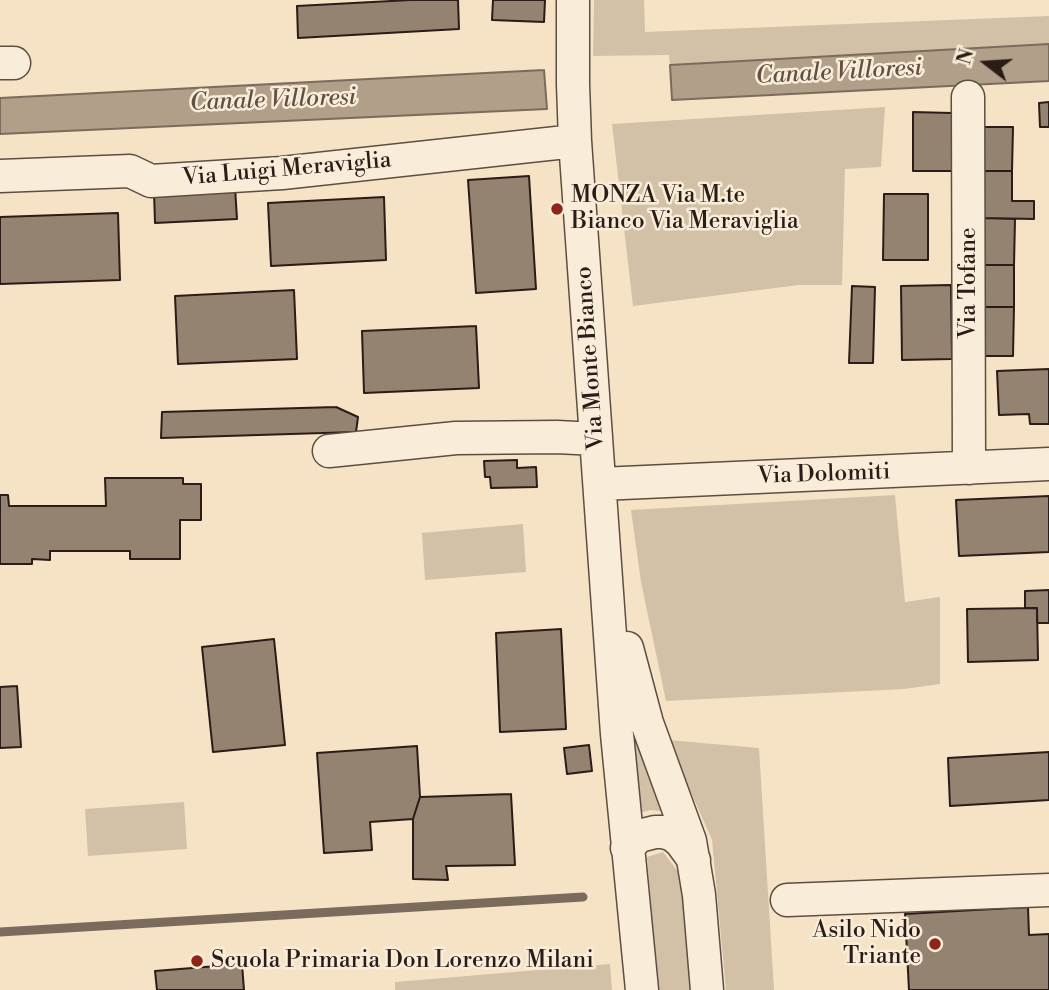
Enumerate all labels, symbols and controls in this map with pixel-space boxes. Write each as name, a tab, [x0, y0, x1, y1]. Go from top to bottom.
north arrow	[951, 28, 1021, 98]
text: N	[952, 46, 980, 68]
water label: Canale Villoresi	[755, 54, 923, 92]
water label: Canale Villoresi	[189, 84, 357, 118]
street label: Via Luigi Meraviglia	[181, 147, 393, 193]
place label: MONZA Via M.te Bianco Via Meraviglia	[571, 182, 799, 236]
marker: MONZA Via M.te Bianco Via Meraviglia	[549, 201, 565, 217]
street label: Via Tofane	[955, 227, 983, 339]
street label: Via Monte Bianco	[571, 265, 611, 451]
street label: Via Dolomiti	[757, 459, 891, 491]
place label: Asilo Nido Triante	[812, 917, 921, 971]
marker: Asilo Nido Triante	[927, 936, 943, 952]
place label: Scuola Primaria Don Lorenzo Milani	[211, 947, 594, 975]
marker: Scuola Primaria Don Lorenzo Milani	[189, 953, 205, 969]

